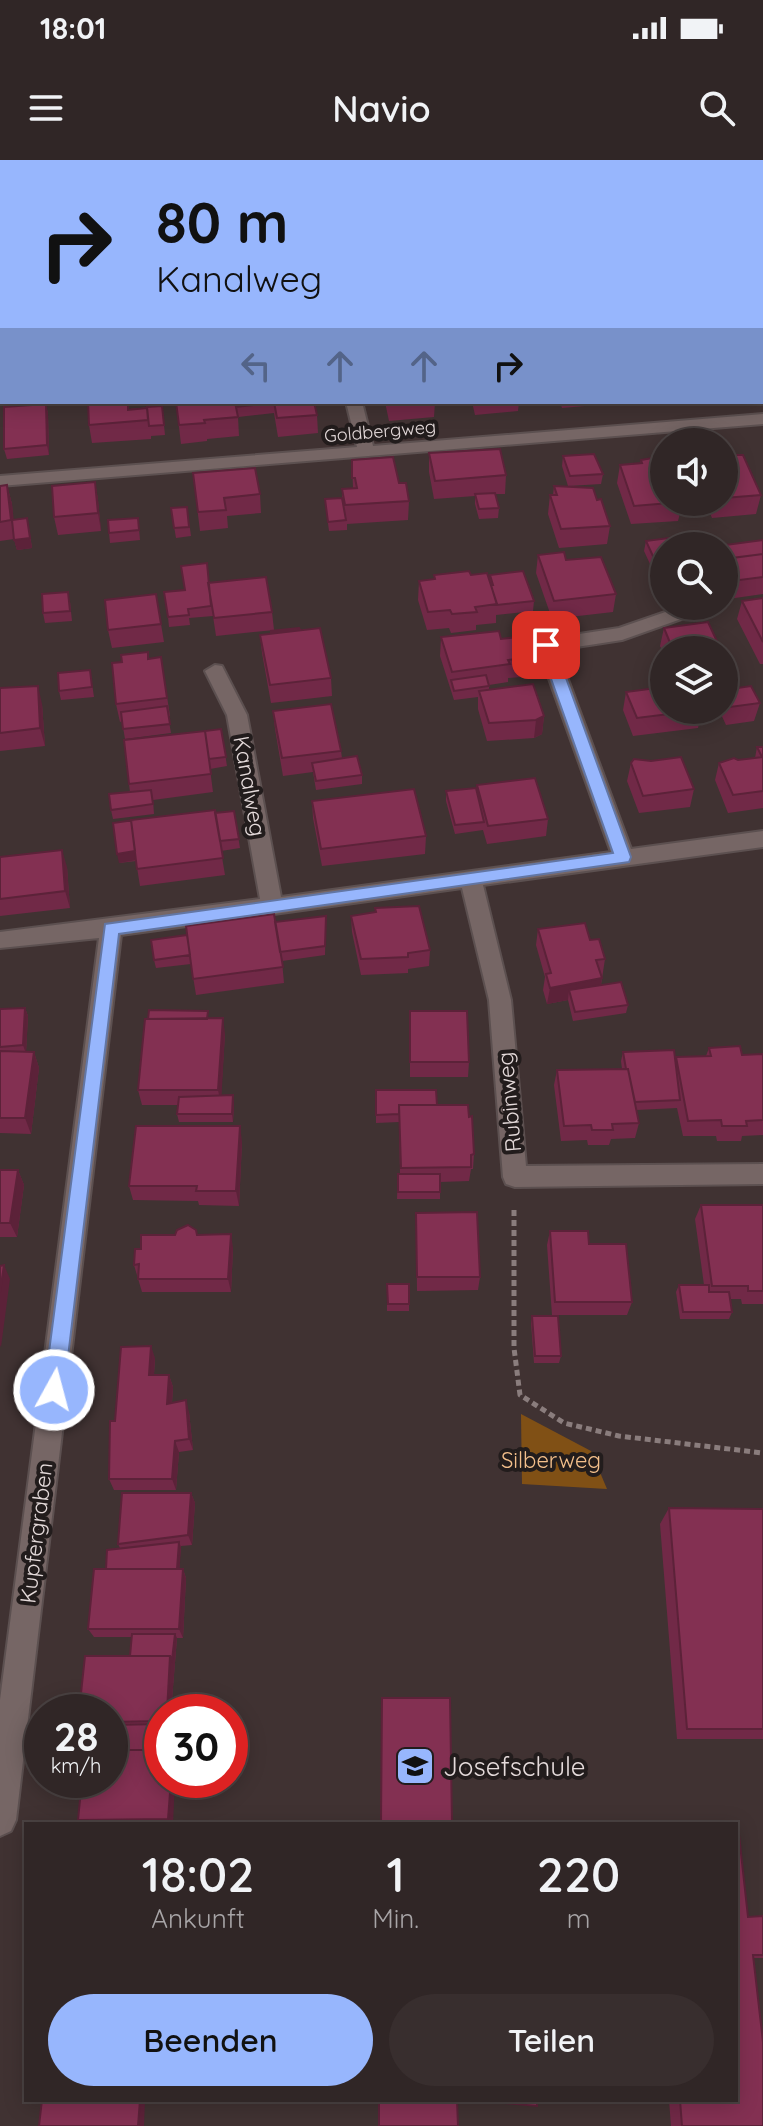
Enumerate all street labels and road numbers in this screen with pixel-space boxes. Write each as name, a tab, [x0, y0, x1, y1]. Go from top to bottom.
street label: Goldbergweg	[323, 415, 437, 447]
street label: Kanalweg	[227, 734, 273, 838]
street label: Rubinweg	[491, 1051, 527, 1153]
street label: Kupfergraben	[13, 1461, 59, 1605]

